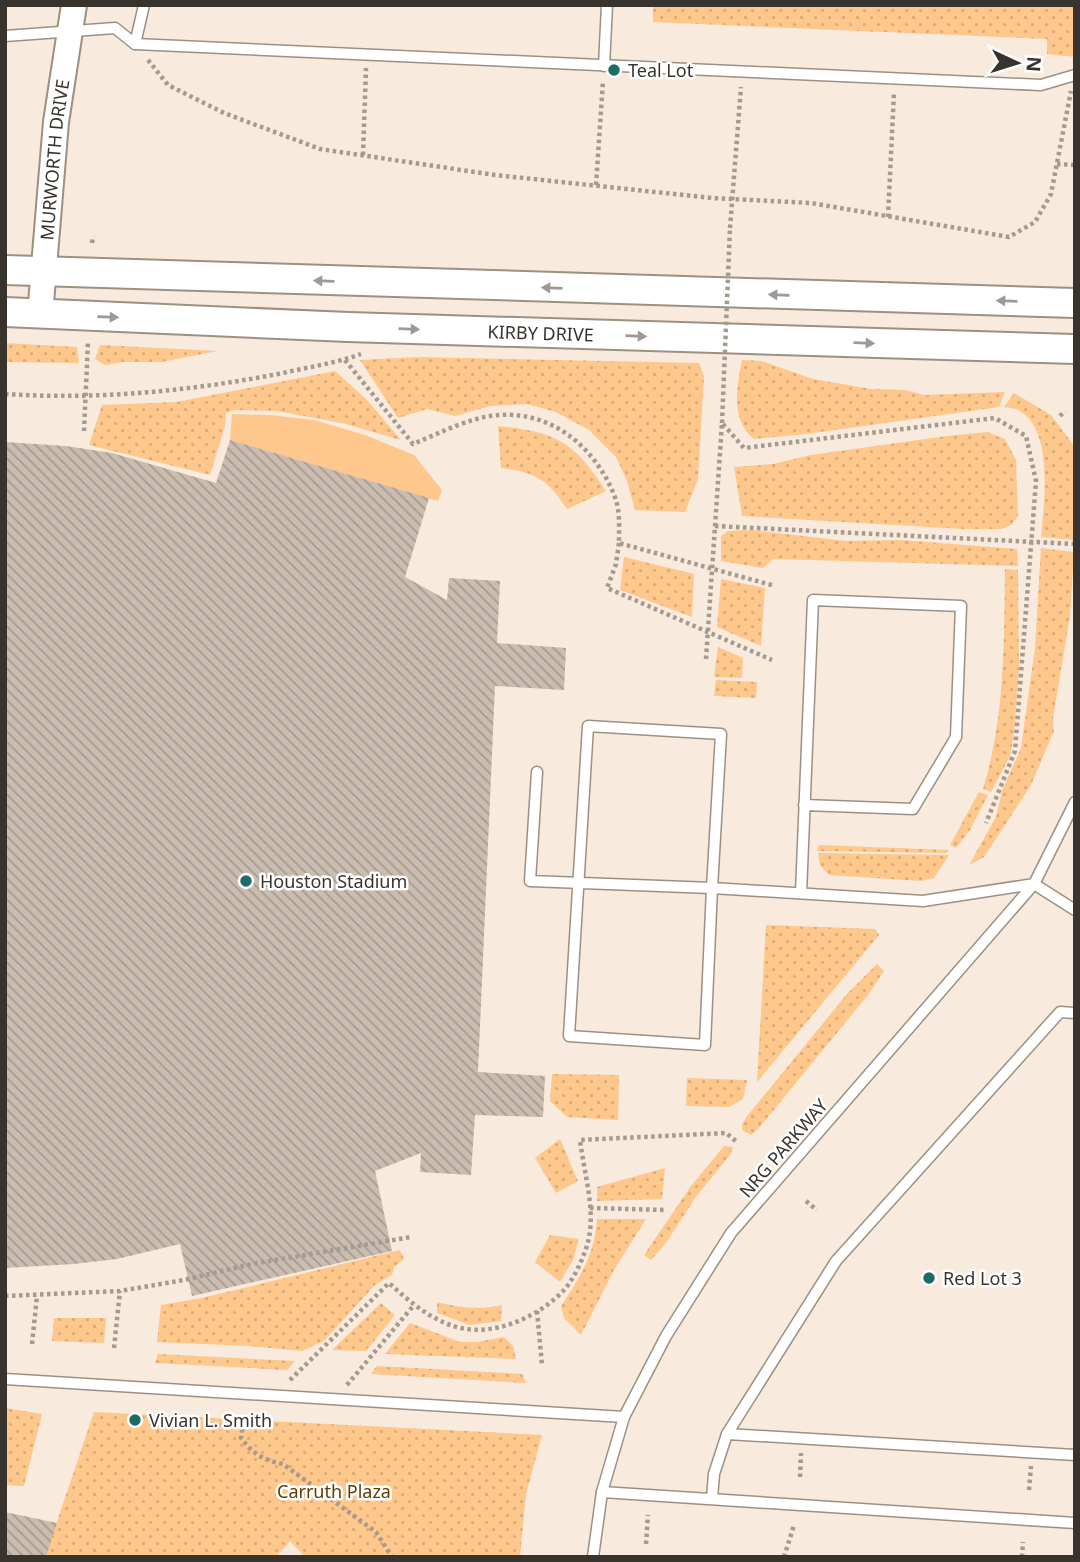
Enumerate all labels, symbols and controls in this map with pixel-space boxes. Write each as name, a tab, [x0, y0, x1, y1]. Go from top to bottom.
north arrow	[982, 28, 1052, 98]
text: N	[1020, 56, 1047, 73]
place label: Teal Lot	[628, 58, 694, 82]
marker: Teal Lot	[606, 62, 622, 78]
street label: MURWORTH DRIVE	[34, 77, 74, 241]
one-way arrow	[313, 275, 335, 287]
one-way arrow	[540, 282, 562, 293]
one-way arrow	[768, 289, 790, 300]
one-way arrow	[995, 296, 1017, 307]
one-way arrow	[97, 312, 119, 323]
street label: KIRBY DRIVE	[487, 319, 594, 346]
one-way arrow	[398, 323, 420, 334]
one-way arrow	[626, 330, 648, 341]
one-way arrow	[853, 337, 875, 348]
place label: Houston Stadium	[260, 869, 407, 893]
marker: Houston Stadium	[238, 873, 254, 889]
street label: NRG PARKWAY	[734, 1093, 833, 1202]
place label: Red Lot 3	[943, 1266, 1022, 1290]
marker: Red Lot 3	[921, 1270, 937, 1286]
place label: Vivian L. Smith	[149, 1408, 272, 1432]
marker: Vivian L. Smith	[127, 1412, 143, 1428]
park label: Carruth Plaza	[277, 1479, 391, 1503]

